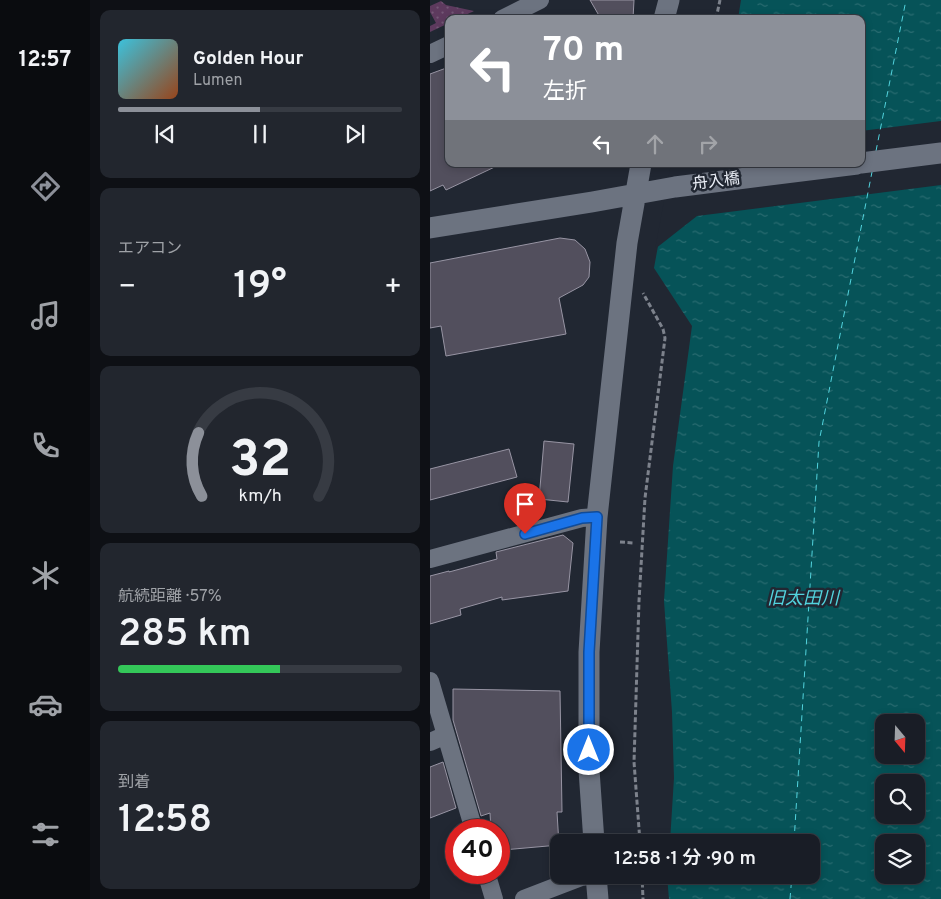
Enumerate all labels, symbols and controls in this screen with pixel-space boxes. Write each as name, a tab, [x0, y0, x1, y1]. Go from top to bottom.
text: 70 m	[543, 29, 624, 73]
icon: left	[460, 35, 525, 100]
text: 12:57	[19, 47, 71, 74]
text: Golden Hour	[193, 47, 304, 71]
text: Lumen	[193, 71, 243, 91]
text: 左折	[543, 79, 587, 106]
icon: previous	[151, 120, 179, 148]
icon: pause	[246, 120, 274, 148]
icon: next	[341, 120, 369, 148]
icon: left	[588, 130, 616, 158]
icon: ahead	[641, 130, 669, 158]
icon: right	[694, 130, 722, 158]
icon: directions	[28, 169, 63, 204]
street label: 舟入橋	[691, 169, 741, 195]
text: エアコン	[118, 239, 182, 259]
text: 19°	[233, 263, 287, 312]
text: −	[118, 270, 136, 306]
text: +	[384, 270, 402, 306]
icon: music	[28, 298, 63, 333]
icon: phone	[28, 428, 63, 463]
text: 32	[229, 429, 291, 495]
pin	[504, 483, 546, 534]
text: km/h	[238, 485, 282, 508]
icon: arrive	[511, 490, 539, 518]
icon: climate	[28, 558, 63, 593]
text: 航続距離 · 57%	[118, 587, 222, 607]
water label: 旧太田川	[767, 588, 841, 611]
text: 285 km	[118, 611, 252, 660]
icon: car	[28, 687, 63, 722]
north arrow	[875, 714, 925, 764]
map controls	[875, 714, 925, 884]
position arrow	[562, 723, 614, 775]
text: 到着	[118, 773, 150, 793]
button: search	[875, 774, 925, 824]
text: 12:58	[118, 797, 212, 846]
icon: filters	[28, 817, 63, 852]
speed limit sign: 40	[445, 819, 510, 884]
button: layers	[875, 834, 925, 884]
text: 12:58 · 1 分 · 90 m	[614, 847, 756, 871]

